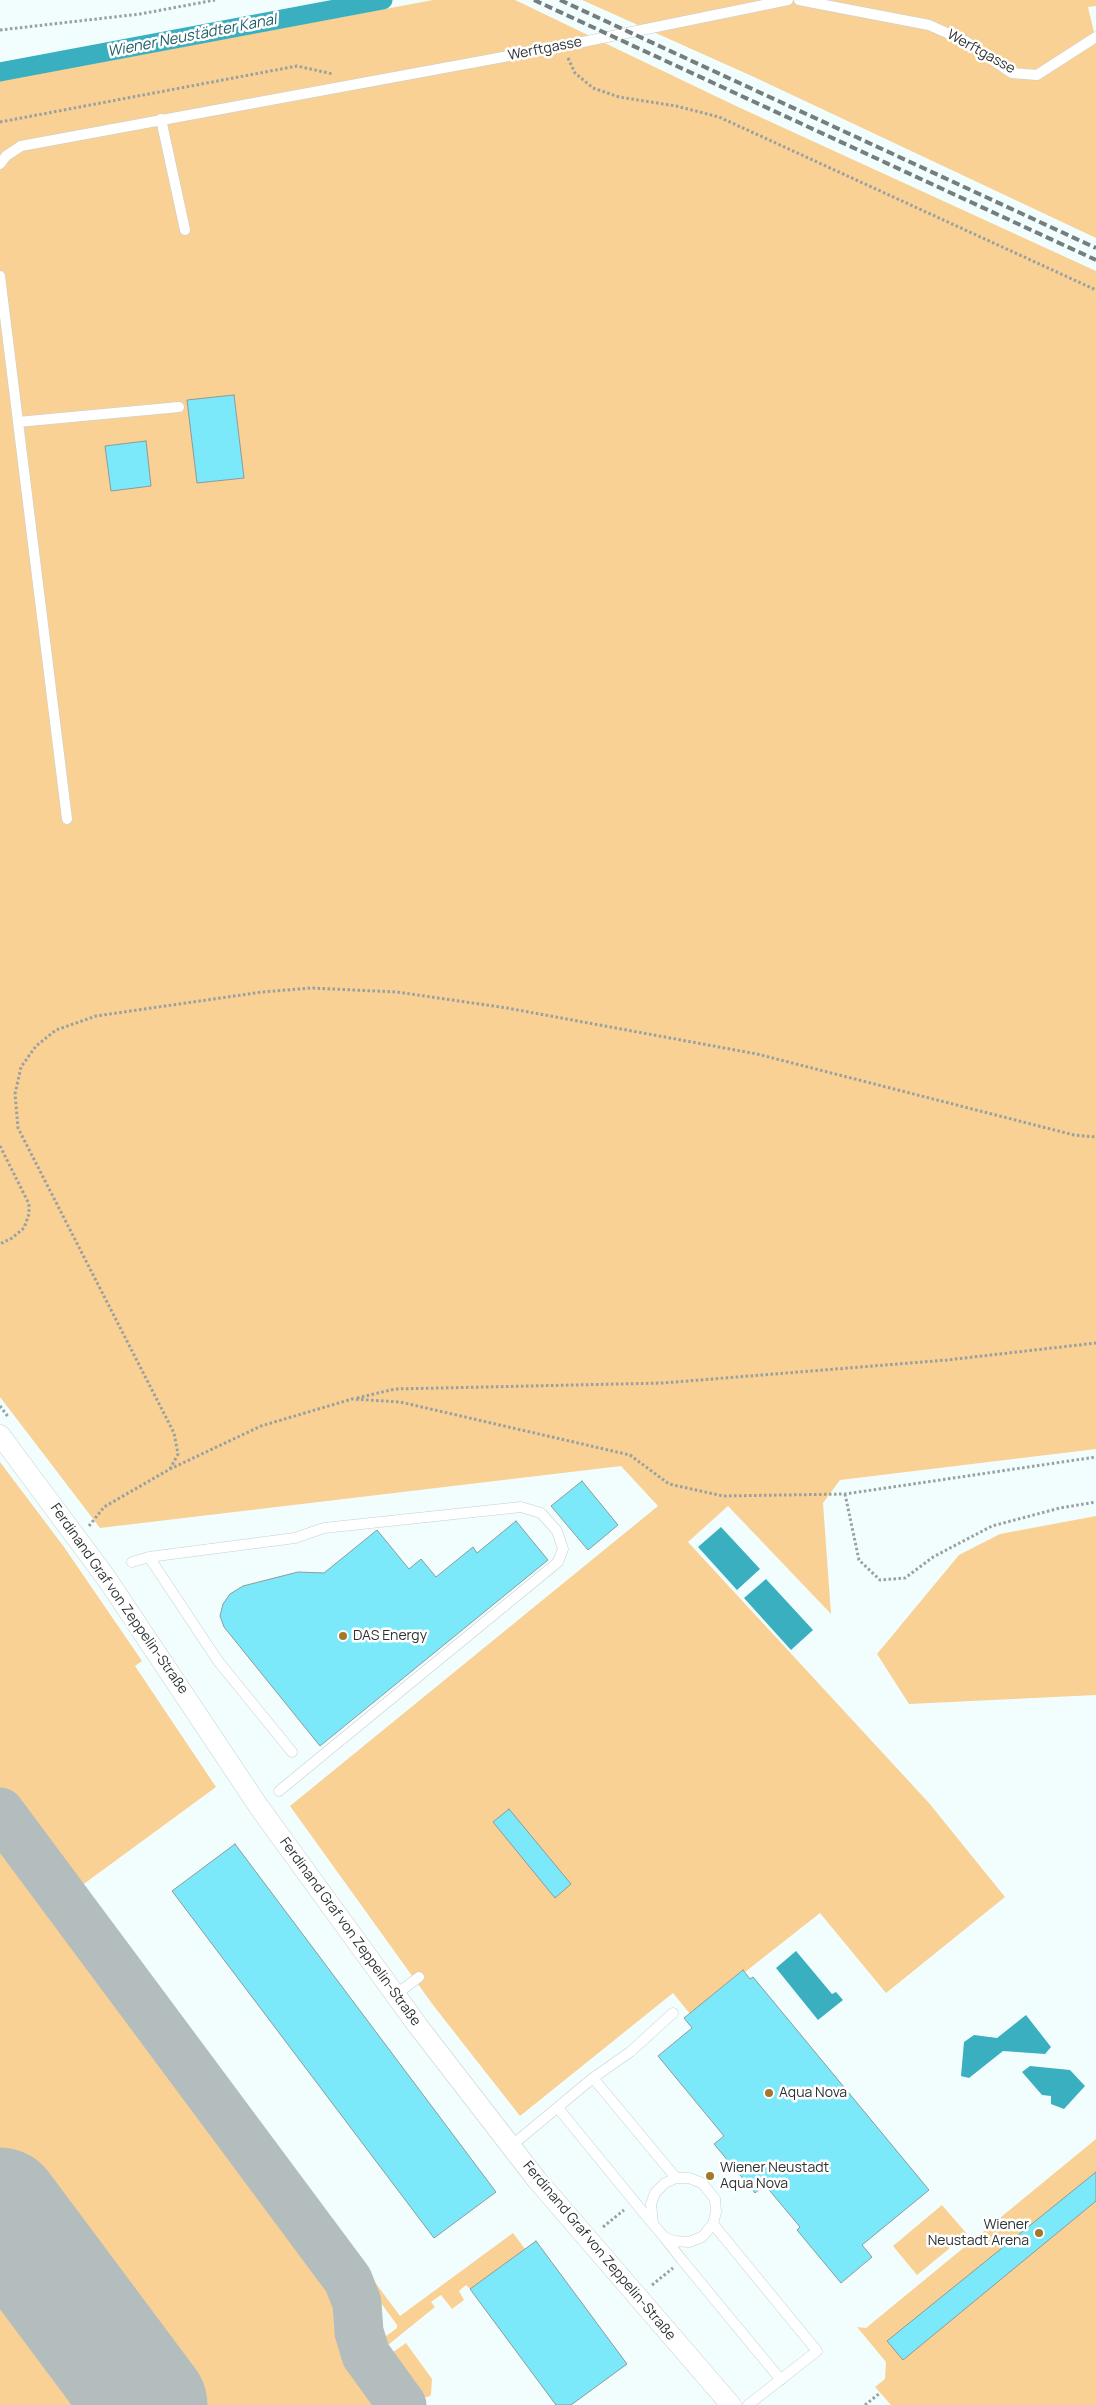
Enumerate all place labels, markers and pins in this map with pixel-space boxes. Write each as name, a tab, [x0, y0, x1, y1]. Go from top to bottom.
place label: DAS Energy	[353, 1628, 427, 1644]
marker: DAS Energy	[337, 1630, 349, 1642]
place label: Aqua Nova	[779, 2085, 847, 2101]
marker: Aqua Nova	[763, 2087, 775, 2099]
place label: Wiener Neustadt Aqua Nova	[720, 2160, 829, 2192]
marker: Wiener Neustadt Aqua Nova	[704, 2170, 716, 2182]
place label: Wiener Neustadt Arena	[928, 2217, 1029, 2250]
marker: Wiener Neustadt Arena	[1033, 2227, 1045, 2239]

